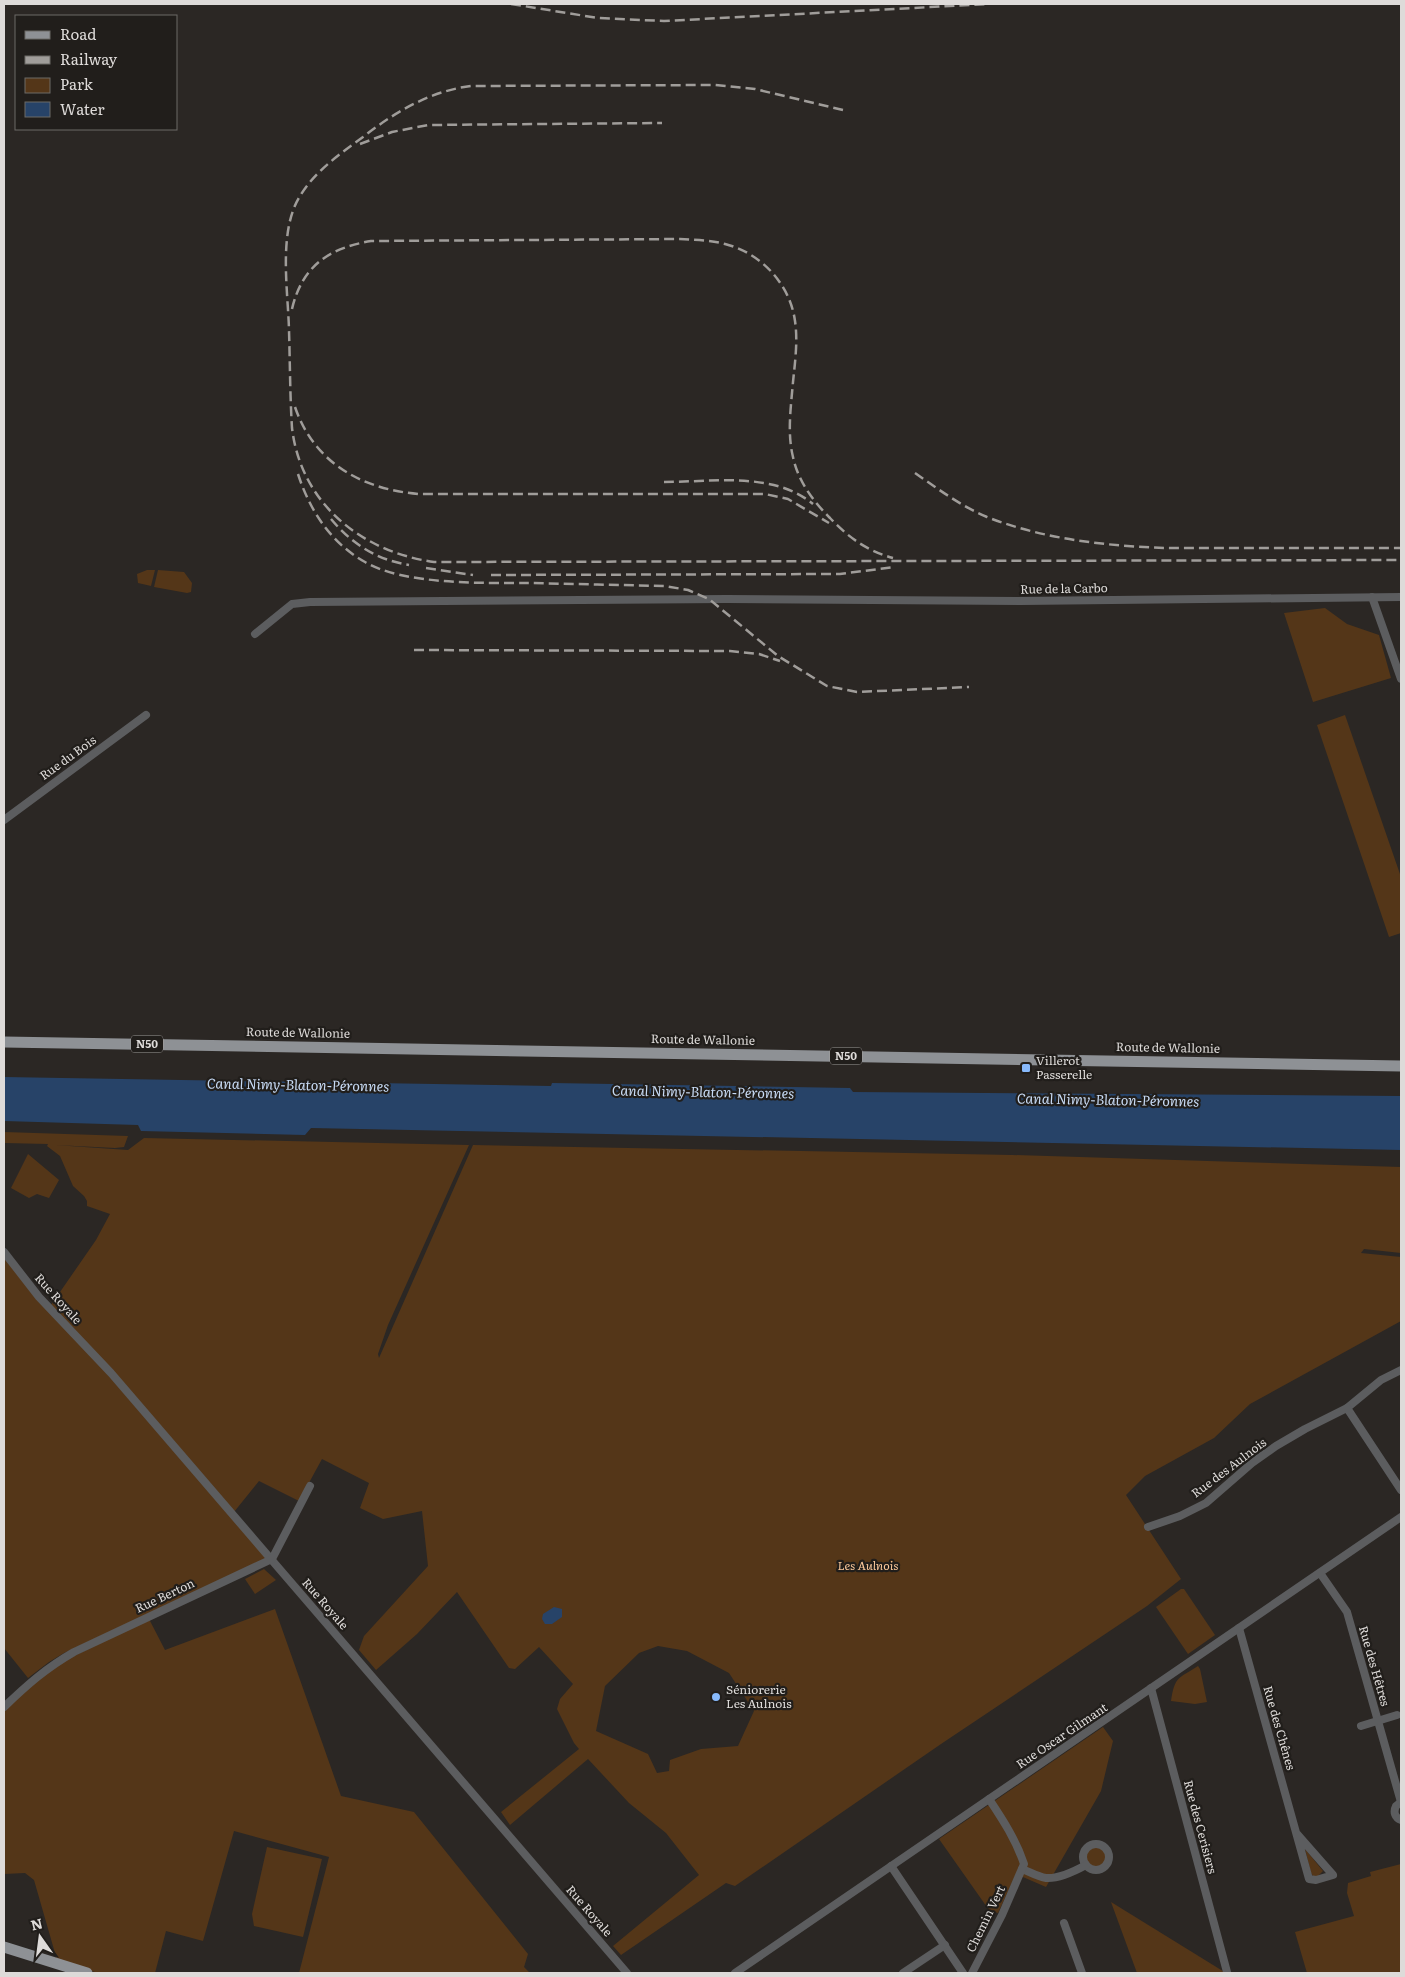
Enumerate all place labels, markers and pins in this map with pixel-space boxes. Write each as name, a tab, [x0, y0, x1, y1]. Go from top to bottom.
place label: Villerot Passerelle	[1036, 1051, 1092, 1083]
marker: Villerot Passerelle	[1020, 1062, 1032, 1074]
place label: Séniorerie Les Aulnois	[726, 1680, 792, 1712]
marker: Séniorerie Les Aulnois	[710, 1691, 722, 1703]

